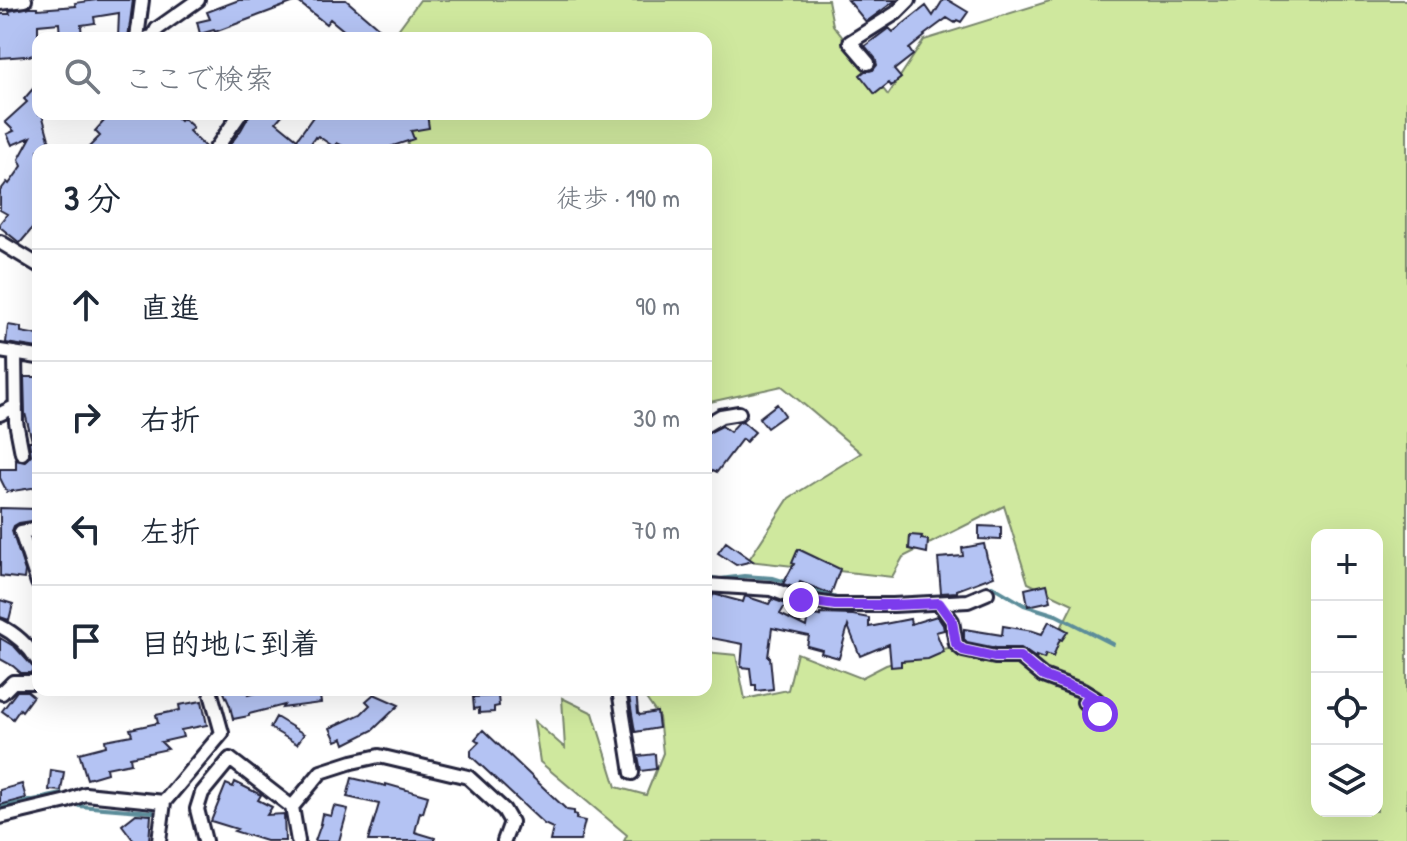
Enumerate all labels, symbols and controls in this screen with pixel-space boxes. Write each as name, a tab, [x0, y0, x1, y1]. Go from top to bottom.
search box	[32, 32, 712, 120]
icon: search	[60, 54, 104, 98]
text: ここで検索	[124, 58, 274, 98]
text: 3 分	[64, 175, 121, 221]
text: 徒歩 · 190 m	[557, 180, 680, 215]
icon: ahead	[64, 283, 108, 327]
text: 直進	[140, 287, 200, 327]
text: 90 m	[635, 288, 680, 323]
icon: right	[64, 395, 108, 439]
text: 右折	[140, 399, 200, 439]
text: 30 m	[633, 400, 680, 435]
icon: left	[64, 507, 108, 551]
text: 左折	[140, 511, 200, 551]
text: 70 m	[632, 512, 680, 547]
map controls	[1311, 529, 1383, 817]
button: +	[1311, 529, 1383, 601]
route end	[783, 582, 819, 618]
button: −	[1311, 601, 1383, 673]
icon: arrive	[64, 619, 108, 663]
text: 目的地に到着	[140, 623, 320, 663]
button: locate	[1311, 673, 1383, 745]
route start	[1082, 696, 1118, 732]
button: layers	[1311, 745, 1383, 817]

